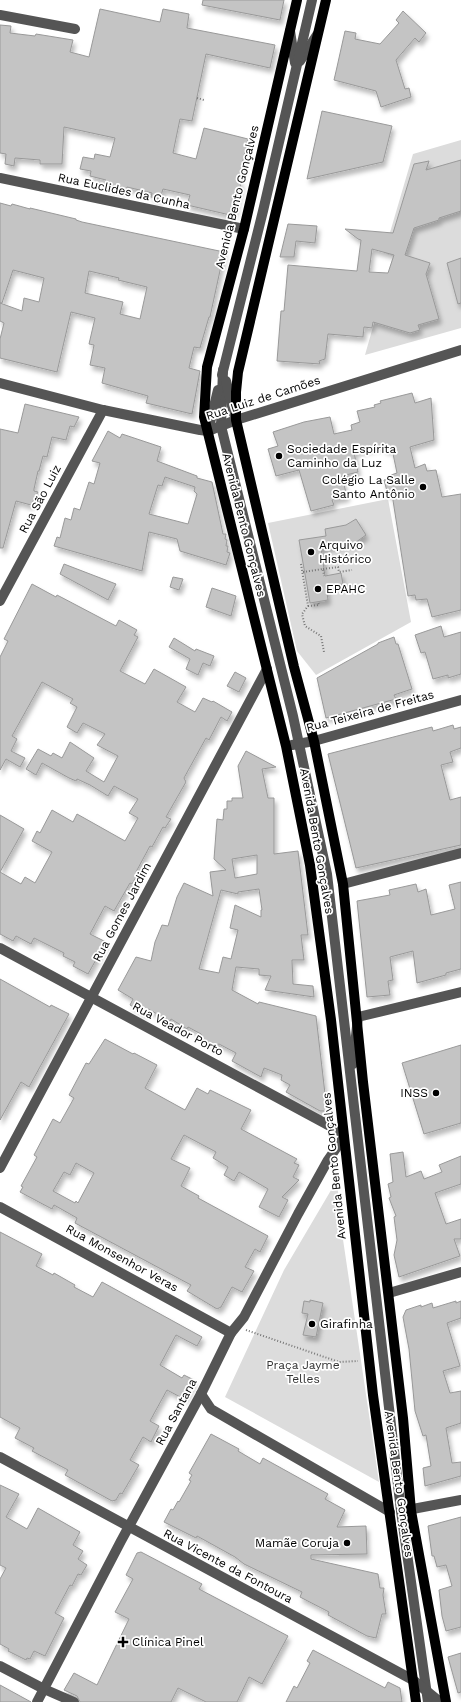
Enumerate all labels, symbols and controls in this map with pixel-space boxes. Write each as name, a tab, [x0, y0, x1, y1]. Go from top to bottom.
street label: Avenida Bento Gonçalves	[212, 124, 262, 270]
street label: Rua Euclides da Cunha	[57, 170, 191, 212]
street label: Rua Luiz de Camões	[204, 373, 322, 423]
place label: Sociedade Espírita Caminho da Luz	[287, 442, 396, 470]
marker: Sociedade Espírita Caminho da Luz	[274, 451, 284, 461]
street label: Avenida Bento Gonçalves	[219, 452, 269, 598]
street label: Rua São Luiz	[16, 462, 64, 536]
place label: Colégio La Salle Santo Antônio	[322, 473, 415, 501]
marker: Colégio La Salle Santo Antônio	[418, 482, 428, 492]
place label: Arquivo Histórico	[319, 538, 372, 566]
marker: Arquivo Histórico	[306, 547, 316, 557]
place label: EPAHC	[326, 582, 365, 596]
marker: EPAHC	[313, 584, 323, 594]
street label: Rua Teixeira de Freitas	[305, 687, 435, 735]
street label: Avenida Bento Gonçalves	[297, 767, 337, 915]
street label: Rua Gomes Jardim	[90, 860, 154, 964]
street label: Rua Veador Porto	[130, 999, 226, 1059]
place label: INSS	[400, 1086, 428, 1100]
marker: INSS	[431, 1088, 441, 1098]
street label: Avenida Bento Gonçalves	[319, 1092, 349, 1240]
street label: Rua Monsenhor Veras	[63, 1221, 181, 1295]
place label: Girafinha	[320, 1317, 373, 1331]
marker: Girafinha	[307, 1319, 317, 1329]
park label: Praça Jayme Telles	[266, 1358, 340, 1386]
street label: Rua Santana	[153, 1376, 200, 1448]
street label: Avenida Bento Gonçalves	[382, 1410, 416, 1558]
street label: Rua Vicente da Fontoura	[161, 1526, 295, 1606]
place label: Mamãe Coruja	[255, 1536, 339, 1550]
marker: Mamãe Coruja	[342, 1538, 352, 1548]
place label: Clínica Pinel	[132, 1635, 204, 1649]
marker: Clínica Pinel	[117, 1636, 129, 1648]

